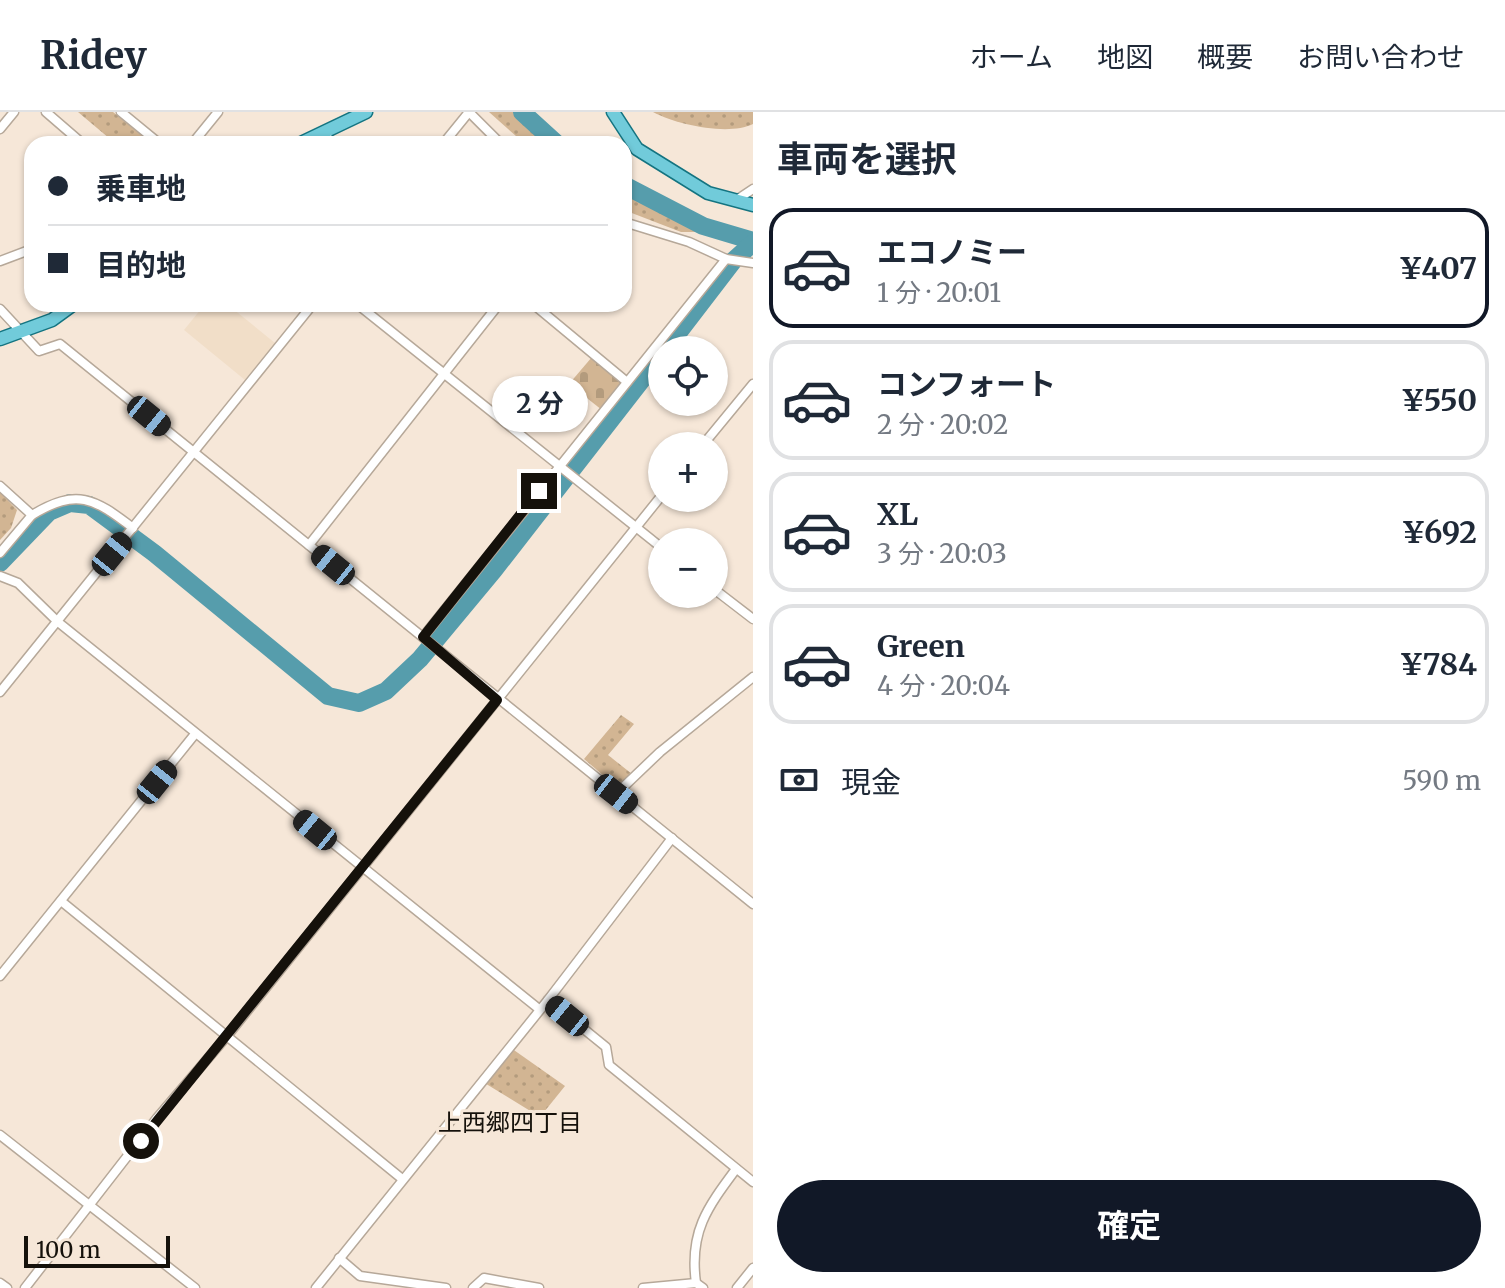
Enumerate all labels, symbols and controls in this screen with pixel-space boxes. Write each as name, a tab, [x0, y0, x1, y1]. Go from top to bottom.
text: Ridey	[40, 32, 147, 79]
text: ホーム	[970, 39, 1053, 75]
text: 地図	[1097, 39, 1153, 75]
text: 概要	[1197, 39, 1253, 75]
text: お問い合わせ	[1297, 39, 1465, 75]
text: 車両を選択	[777, 137, 957, 182]
text: 乗車地	[96, 169, 186, 207]
icon: car	[781, 232, 853, 304]
text: エコノミー	[877, 233, 1027, 271]
text: 目的地	[96, 246, 186, 284]
text: ¥407	[1399, 249, 1477, 287]
text: 1 分 · 20:01	[877, 276, 1001, 309]
map controls	[648, 336, 728, 608]
button: locate	[648, 336, 728, 416]
icon: car	[781, 364, 853, 436]
text: コンフォート	[877, 365, 1056, 403]
callout: 2 分	[491, 375, 587, 431]
text: ¥550	[1401, 381, 1477, 419]
text: 2 分	[516, 387, 564, 420]
car	[123, 392, 175, 440]
text: 2 分 · 20:02	[877, 408, 1009, 441]
button: +	[648, 432, 728, 512]
route end	[521, 473, 557, 509]
text: XL	[877, 495, 918, 533]
icon: car	[781, 496, 853, 568]
text: ¥692	[1401, 513, 1477, 551]
car	[88, 528, 136, 580]
button: −	[648, 528, 728, 608]
text: 3 分 · 20:03	[877, 537, 1007, 570]
car	[307, 541, 359, 589]
text: Green	[877, 627, 965, 665]
icon: car	[781, 628, 853, 700]
text: ¥784	[1400, 645, 1477, 683]
text: 4 分 · 20:04	[877, 669, 1010, 702]
car	[133, 756, 181, 808]
icon: cash	[777, 758, 821, 802]
text: 現金	[841, 763, 901, 801]
text: 590 m	[1402, 764, 1481, 797]
car	[590, 770, 642, 818]
car	[289, 806, 341, 854]
car	[541, 992, 593, 1040]
district label: 上西郷四丁目	[438, 1107, 582, 1138]
route start	[123, 1123, 159, 1159]
button: 確定	[777, 1180, 1481, 1272]
scale bar	[24, 1232, 170, 1268]
text: 100 m	[36, 1236, 101, 1264]

